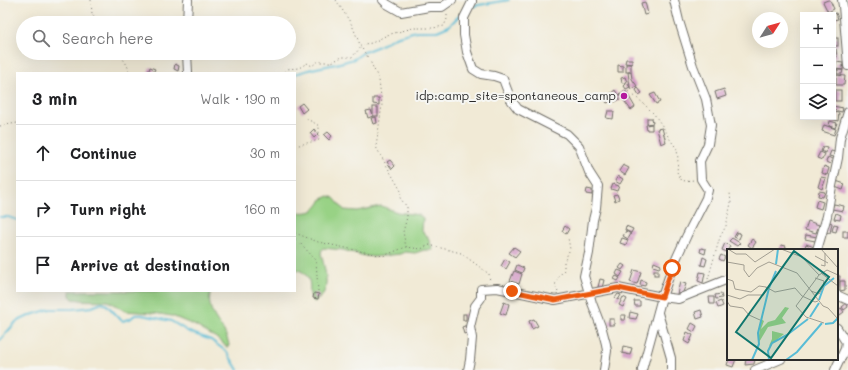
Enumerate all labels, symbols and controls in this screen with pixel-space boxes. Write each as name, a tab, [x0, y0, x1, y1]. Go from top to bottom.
north arrow	[752, 12, 788, 48]
map controls	[800, 12, 836, 120]
button: +	[800, 12, 836, 48]
search box	[16, 16, 296, 60]
icon: search	[30, 27, 52, 49]
text: Search here	[62, 28, 153, 48]
button: −	[800, 48, 836, 84]
button: layers	[800, 84, 836, 120]
text: 3 min	[32, 87, 77, 109]
place label: idp:camp_site=spontaneous_camp	[415, 87, 616, 103]
text: Walk · 190 m	[200, 90, 280, 107]
marker: idp:camp_site=spontaneous_camp	[619, 91, 629, 101]
icon: ahead	[32, 142, 54, 164]
text: Continue	[70, 143, 137, 163]
text: 30 m	[250, 144, 280, 161]
icon: right	[32, 198, 54, 220]
text: Turn right	[70, 199, 147, 219]
text: 160 m	[244, 200, 280, 217]
inset map	[727, 249, 838, 360]
icon: arrive	[32, 254, 54, 276]
text: Arrive at destination	[70, 255, 230, 275]
route start	[663, 259, 681, 277]
route end	[503, 282, 521, 300]

